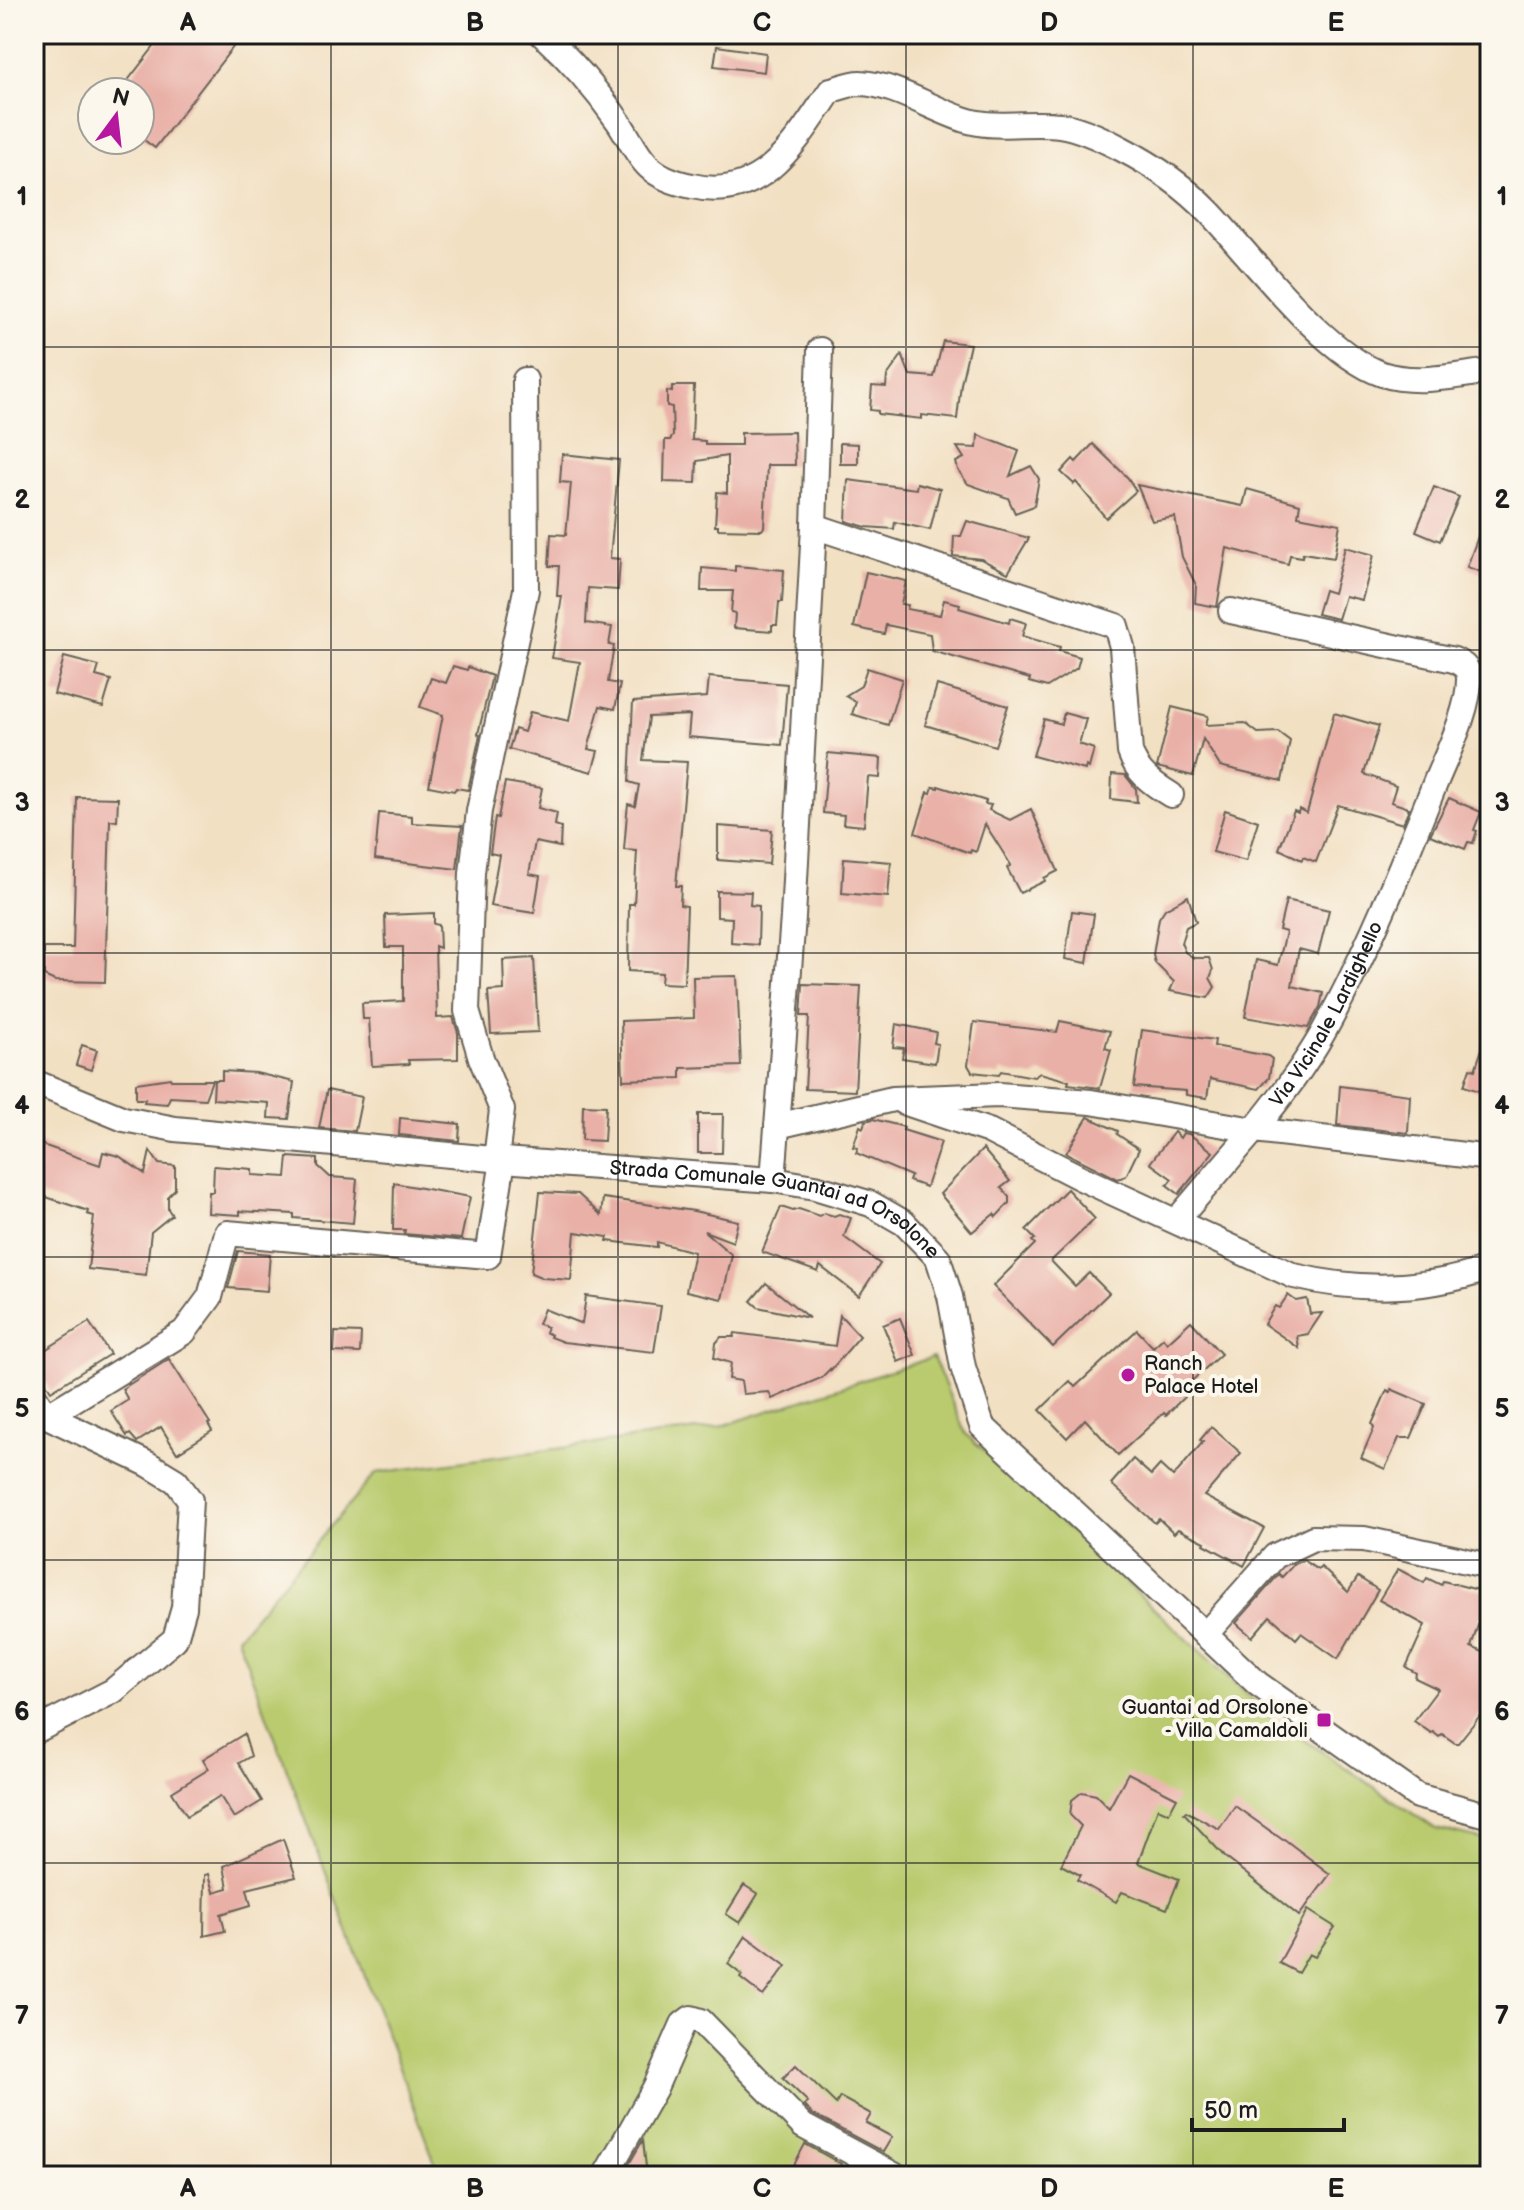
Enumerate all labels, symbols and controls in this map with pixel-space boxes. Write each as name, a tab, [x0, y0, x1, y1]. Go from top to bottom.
text: A	[179, 8, 196, 39]
text: B	[466, 8, 484, 39]
text: C	[753, 8, 771, 39]
text: D	[1040, 8, 1058, 39]
text: E	[1328, 8, 1345, 39]
north arrow	[76, 76, 156, 156]
text: N	[109, 83, 132, 113]
text: 1	[17, 182, 27, 213]
text: 1	[1497, 182, 1507, 213]
text: 2	[14, 485, 30, 516]
text: 2	[1494, 485, 1510, 516]
text: 3	[14, 788, 30, 819]
text: 3	[1494, 788, 1510, 819]
street label: Via Vicinale Lardighello	[1265, 918, 1388, 1112]
text: 4	[14, 1091, 30, 1122]
text: 4	[1494, 1091, 1510, 1122]
street label: Strada Comunale Guantai ad Orsolone	[609, 1156, 944, 1264]
place label: Ranch Palace Hotel	[1144, 1352, 1258, 1399]
marker: Ranch Palace Hotel	[1119, 1366, 1137, 1384]
text: 5	[14, 1394, 30, 1425]
text: 5	[1494, 1394, 1510, 1425]
place label: Guantai ad Orsolone - Villa Camaldoli	[1122, 1696, 1308, 1743]
text: 6	[14, 1697, 30, 1728]
text: 6	[1494, 1697, 1510, 1728]
marker: Guantai ad Orsolone - Villa Camaldoli	[1315, 1711, 1333, 1729]
text: 7	[15, 2001, 29, 2032]
text: 7	[1495, 2001, 1509, 2032]
scale bar	[1192, 2082, 1344, 2132]
text: 50 m	[1204, 2096, 1258, 2125]
text: A	[179, 2174, 196, 2205]
text: B	[466, 2174, 484, 2205]
text: C	[753, 2174, 771, 2205]
text: D	[1040, 2174, 1058, 2205]
text: E	[1328, 2174, 1345, 2205]

